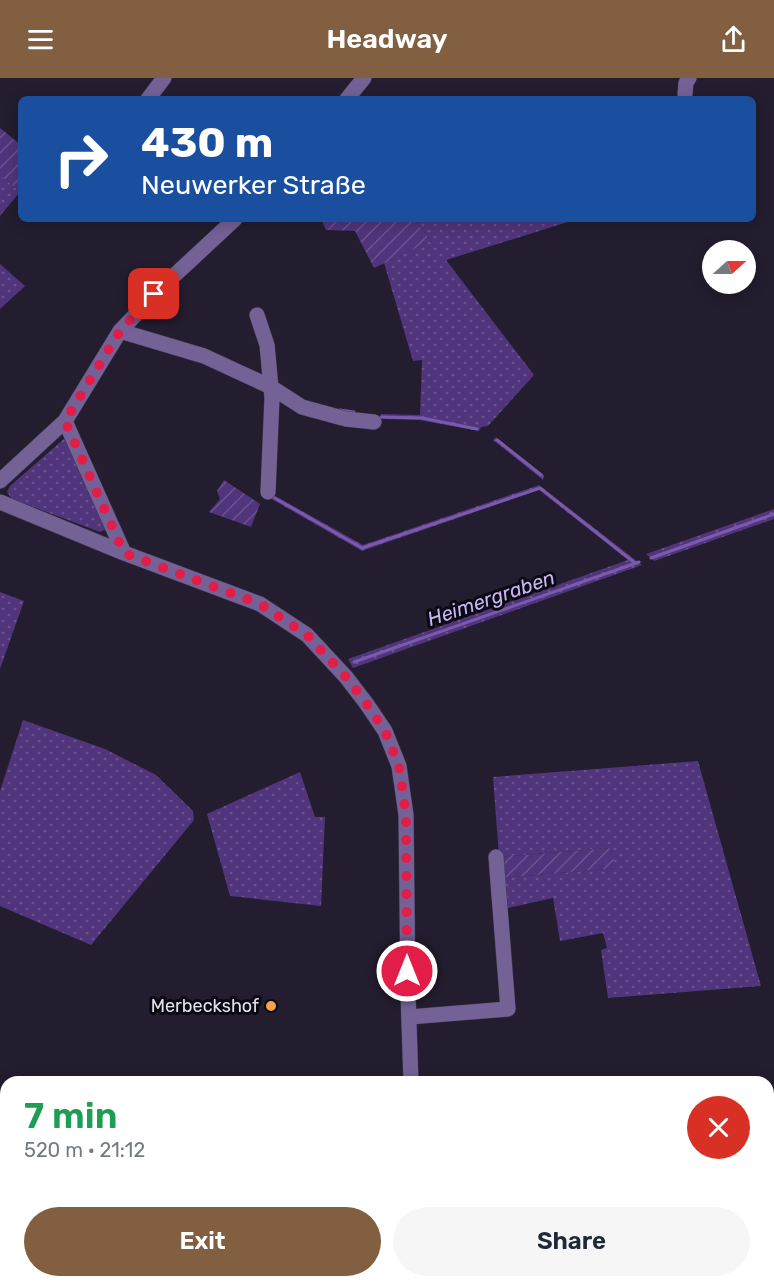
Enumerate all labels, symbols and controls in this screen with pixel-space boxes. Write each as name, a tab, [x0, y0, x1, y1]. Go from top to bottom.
icon: menu	[24, 23, 57, 56]
text: Headway	[326, 23, 448, 55]
icon: share	[717, 23, 750, 56]
text: 430 m	[141, 118, 273, 168]
icon: right	[42, 120, 120, 198]
text: Neuwerker Straße	[141, 169, 366, 201]
north arrow	[702, 240, 756, 294]
map controls	[702, 240, 756, 294]
pin	[128, 268, 179, 319]
icon: arrive	[137, 277, 170, 310]
water label: Heimergraben	[424, 565, 558, 631]
position arrow	[375, 939, 439, 1003]
place label: Merbeckshof	[151, 995, 259, 1017]
marker: Merbeckshof	[264, 999, 278, 1013]
text: 7 min	[24, 1094, 117, 1137]
button: close	[687, 1096, 750, 1159]
text: 520 m · 21:12	[24, 1138, 145, 1162]
button: Exit	[24, 1207, 381, 1276]
button: Share	[393, 1207, 750, 1276]

